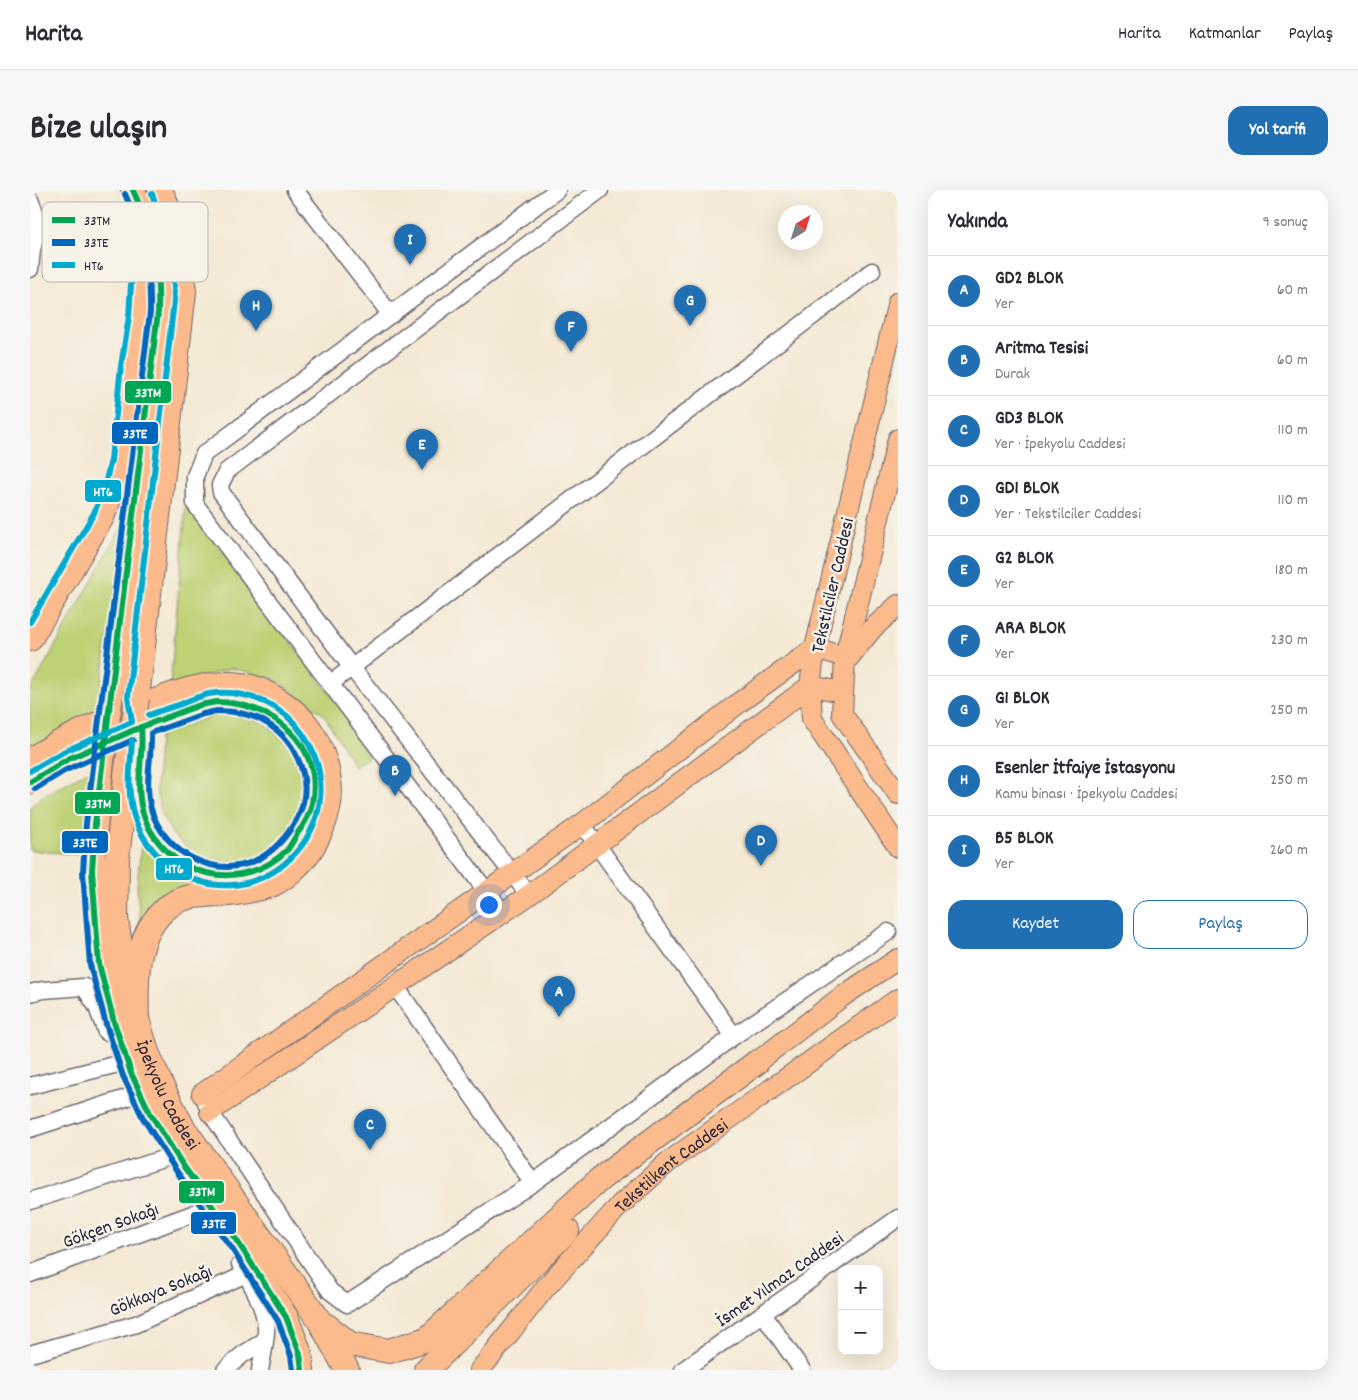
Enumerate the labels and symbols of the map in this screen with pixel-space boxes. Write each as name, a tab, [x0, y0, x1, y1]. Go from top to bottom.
legend	[42, 202, 208, 282]
north arrow	[778, 205, 823, 250]
text: 33TM	[84, 212, 110, 232]
pin: I	[394, 224, 426, 265]
text: 33TE	[84, 234, 109, 254]
text: HT6	[84, 257, 104, 277]
pin: G	[674, 285, 706, 326]
pin: H	[240, 290, 272, 331]
pin: F	[555, 311, 587, 352]
line badge: 33TM	[124, 380, 172, 404]
text: 33TM	[135, 384, 161, 404]
line badge: 33TE	[111, 421, 159, 445]
text: 33TE	[123, 425, 148, 445]
pin: E	[406, 429, 438, 470]
line badge: HT6	[84, 479, 122, 503]
text: HT6	[93, 483, 113, 503]
street label: Tekstilciler Caddesi	[806, 515, 863, 656]
pin: B	[379, 755, 411, 796]
line badge: 33TM	[74, 791, 121, 815]
text: 33TM	[85, 795, 111, 815]
pin: D	[745, 825, 777, 866]
line badge: 33TE	[61, 830, 109, 854]
text: 33TE	[73, 834, 98, 854]
line badge: HT6	[155, 857, 193, 881]
text: HT6	[164, 860, 184, 880]
your location	[476, 892, 502, 918]
pin: A	[543, 976, 575, 1017]
street label: İpekyolu Caddesi	[127, 1037, 205, 1157]
pin: C	[354, 1109, 386, 1150]
street label: Tekstilkent Caddesi	[609, 1113, 735, 1220]
line badge: 33TM	[178, 1180, 225, 1204]
text: 33TM	[189, 1183, 215, 1203]
street label: Gökçen Sokağı	[59, 1197, 163, 1257]
line badge: 33TE	[190, 1211, 237, 1235]
text: 33TE	[202, 1215, 227, 1235]
street label: İsmet Yılmaz Caddesi	[712, 1226, 851, 1335]
street label: Gökkaya Sokağı	[106, 1259, 217, 1325]

